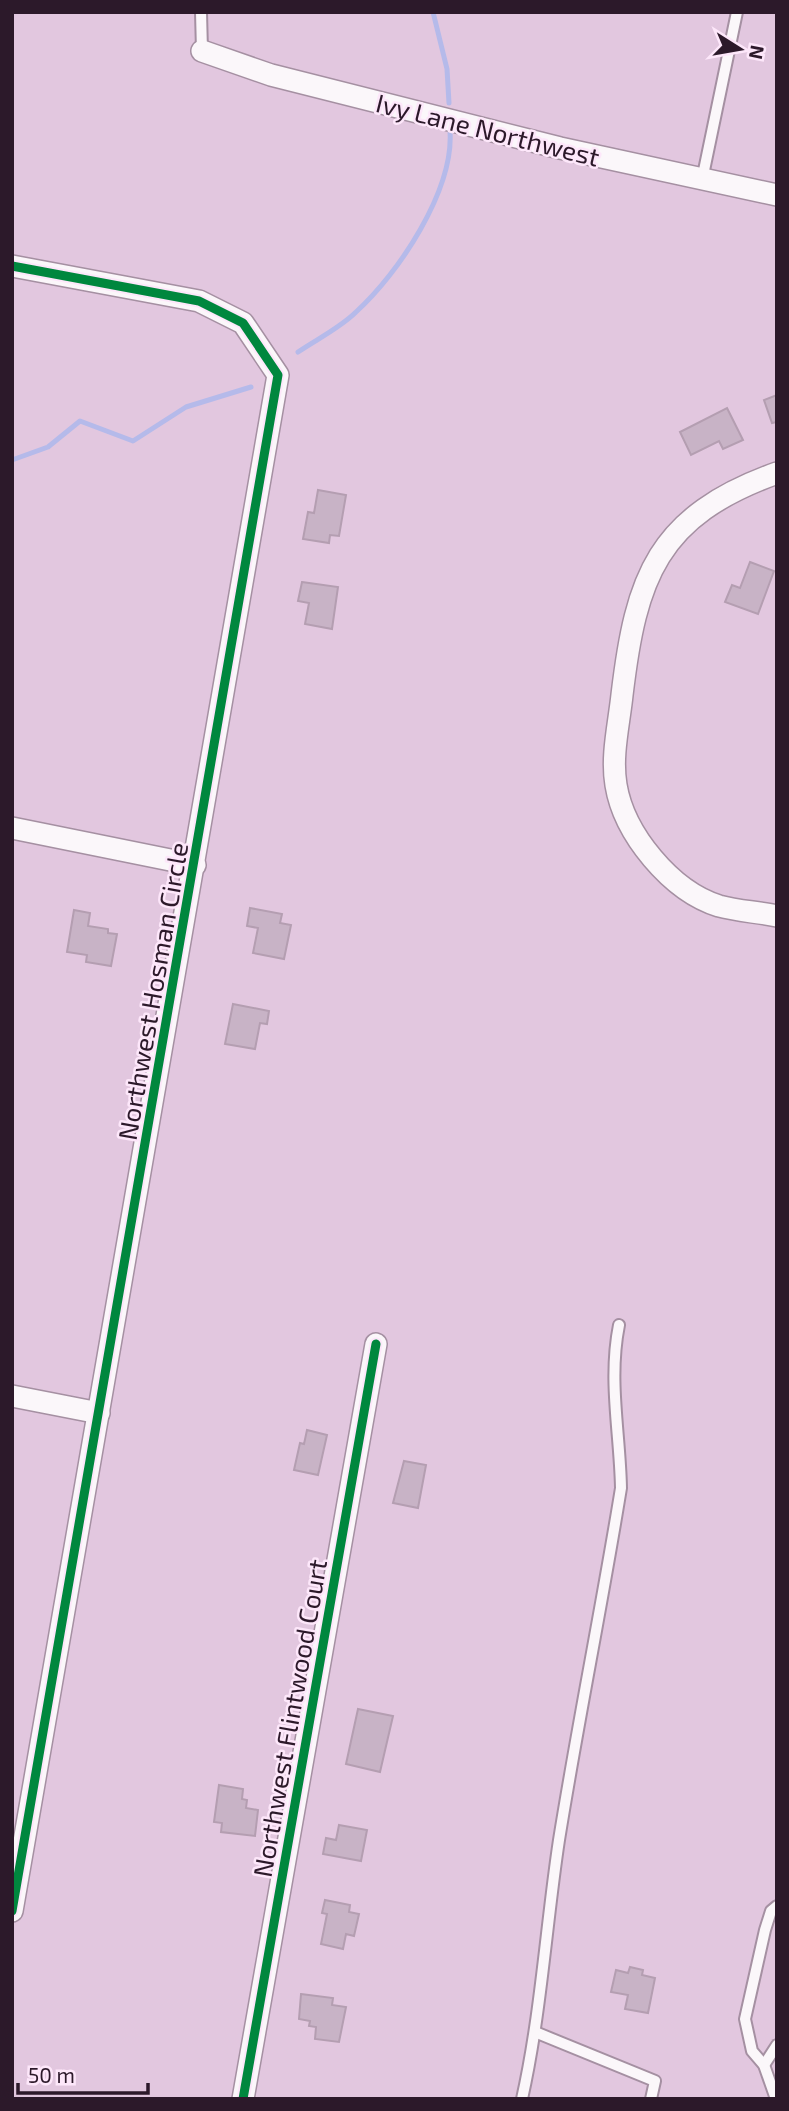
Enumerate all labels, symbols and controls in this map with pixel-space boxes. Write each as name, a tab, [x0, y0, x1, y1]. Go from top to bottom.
north arrow	[705, 14, 775, 84]
text: N	[745, 43, 770, 61]
street label: Ivy Lane Northwest	[373, 86, 603, 172]
street label: Northwest Hosman Circle	[111, 840, 193, 1142]
street label: Northwest Flintwood Court	[246, 1557, 332, 1879]
scale bar	[18, 2052, 147, 2096]
text: 50 m	[28, 2062, 75, 2087]

